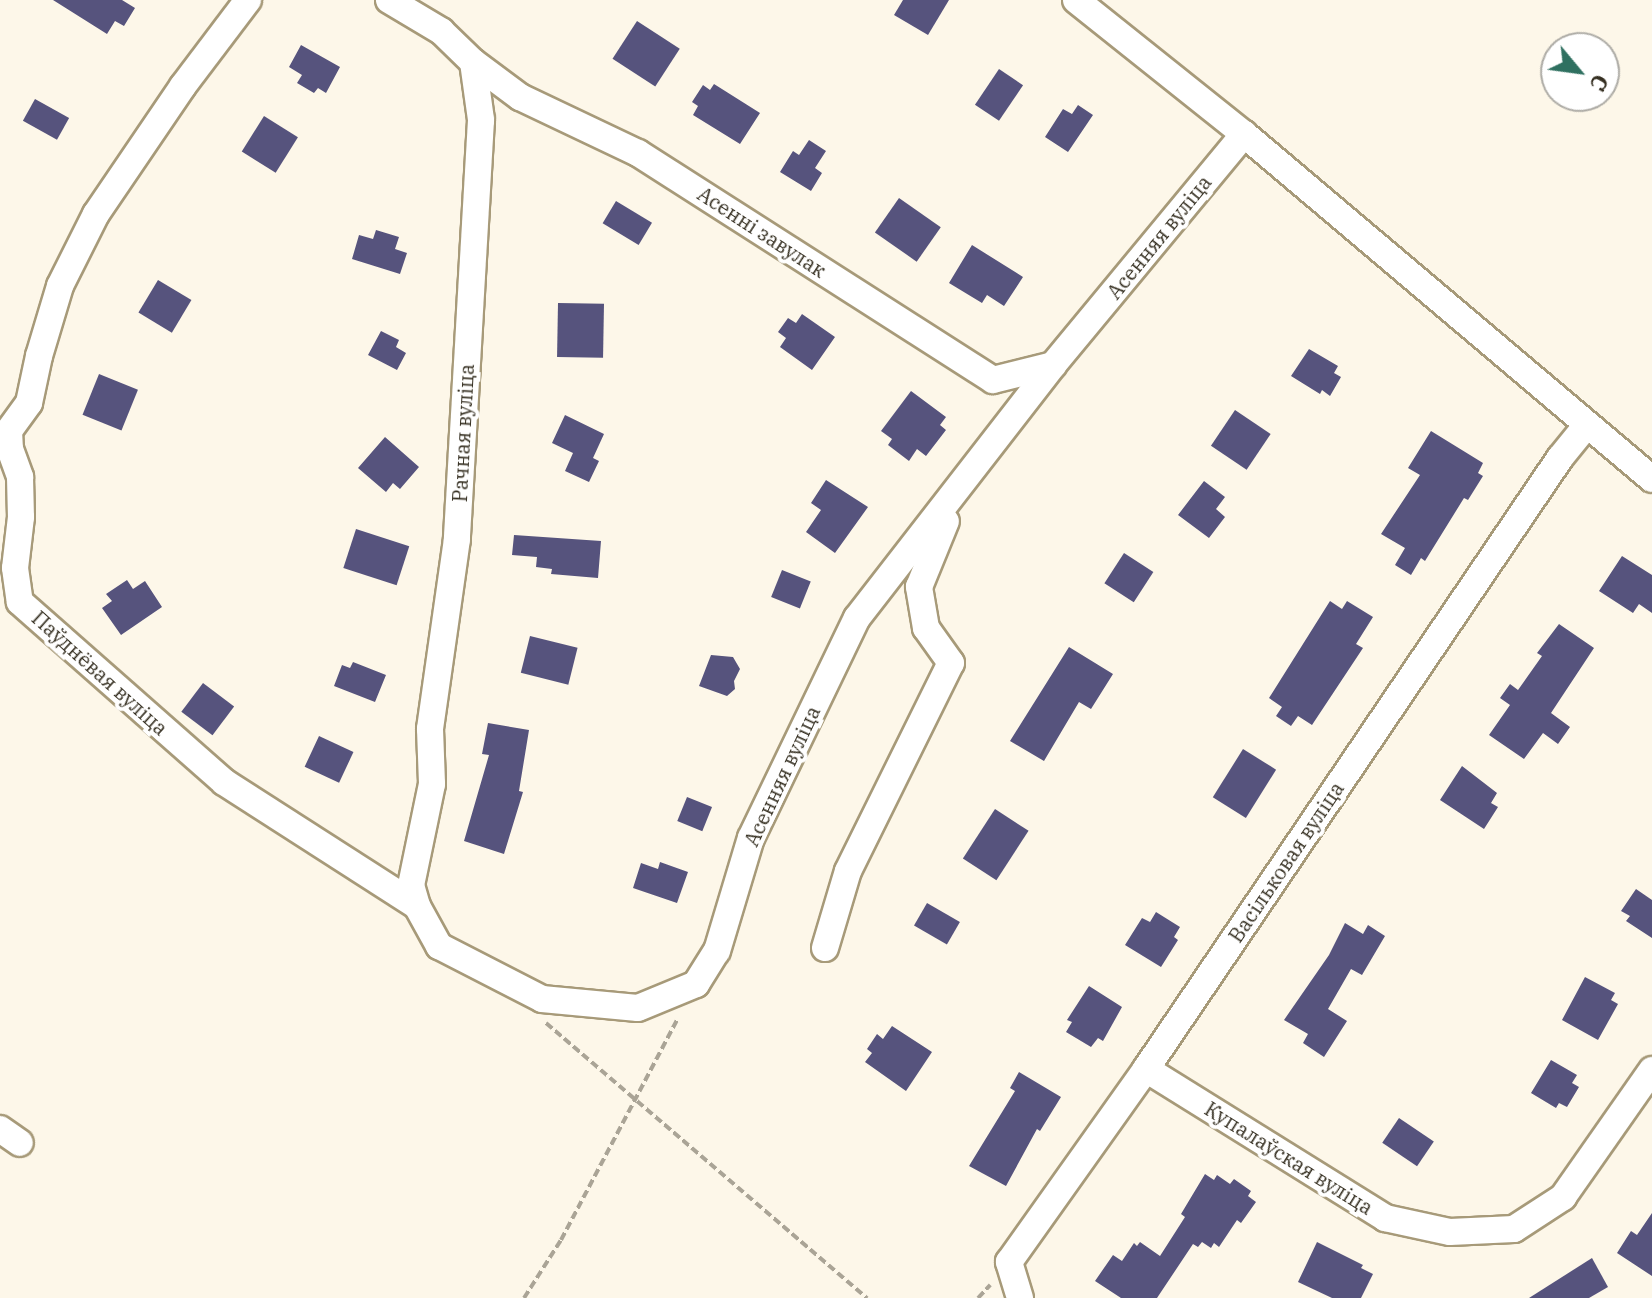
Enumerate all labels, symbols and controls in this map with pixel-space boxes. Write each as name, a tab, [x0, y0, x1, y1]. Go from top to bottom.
north arrow	[1540, 32, 1620, 112]
text: С	[1583, 69, 1616, 96]
street label: Асенняя вуліца	[1102, 170, 1216, 304]
street label: Асенні завулак	[693, 182, 831, 282]
street label: Рачная вуліца	[447, 363, 479, 503]
street label: Паўднёвая вуліца	[27, 606, 173, 740]
street label: Асенняя вуліца	[739, 702, 825, 850]
street label: Васільковая вуліца	[1223, 777, 1349, 947]
street label: Купалаўская вуліца	[1201, 1097, 1377, 1219]

